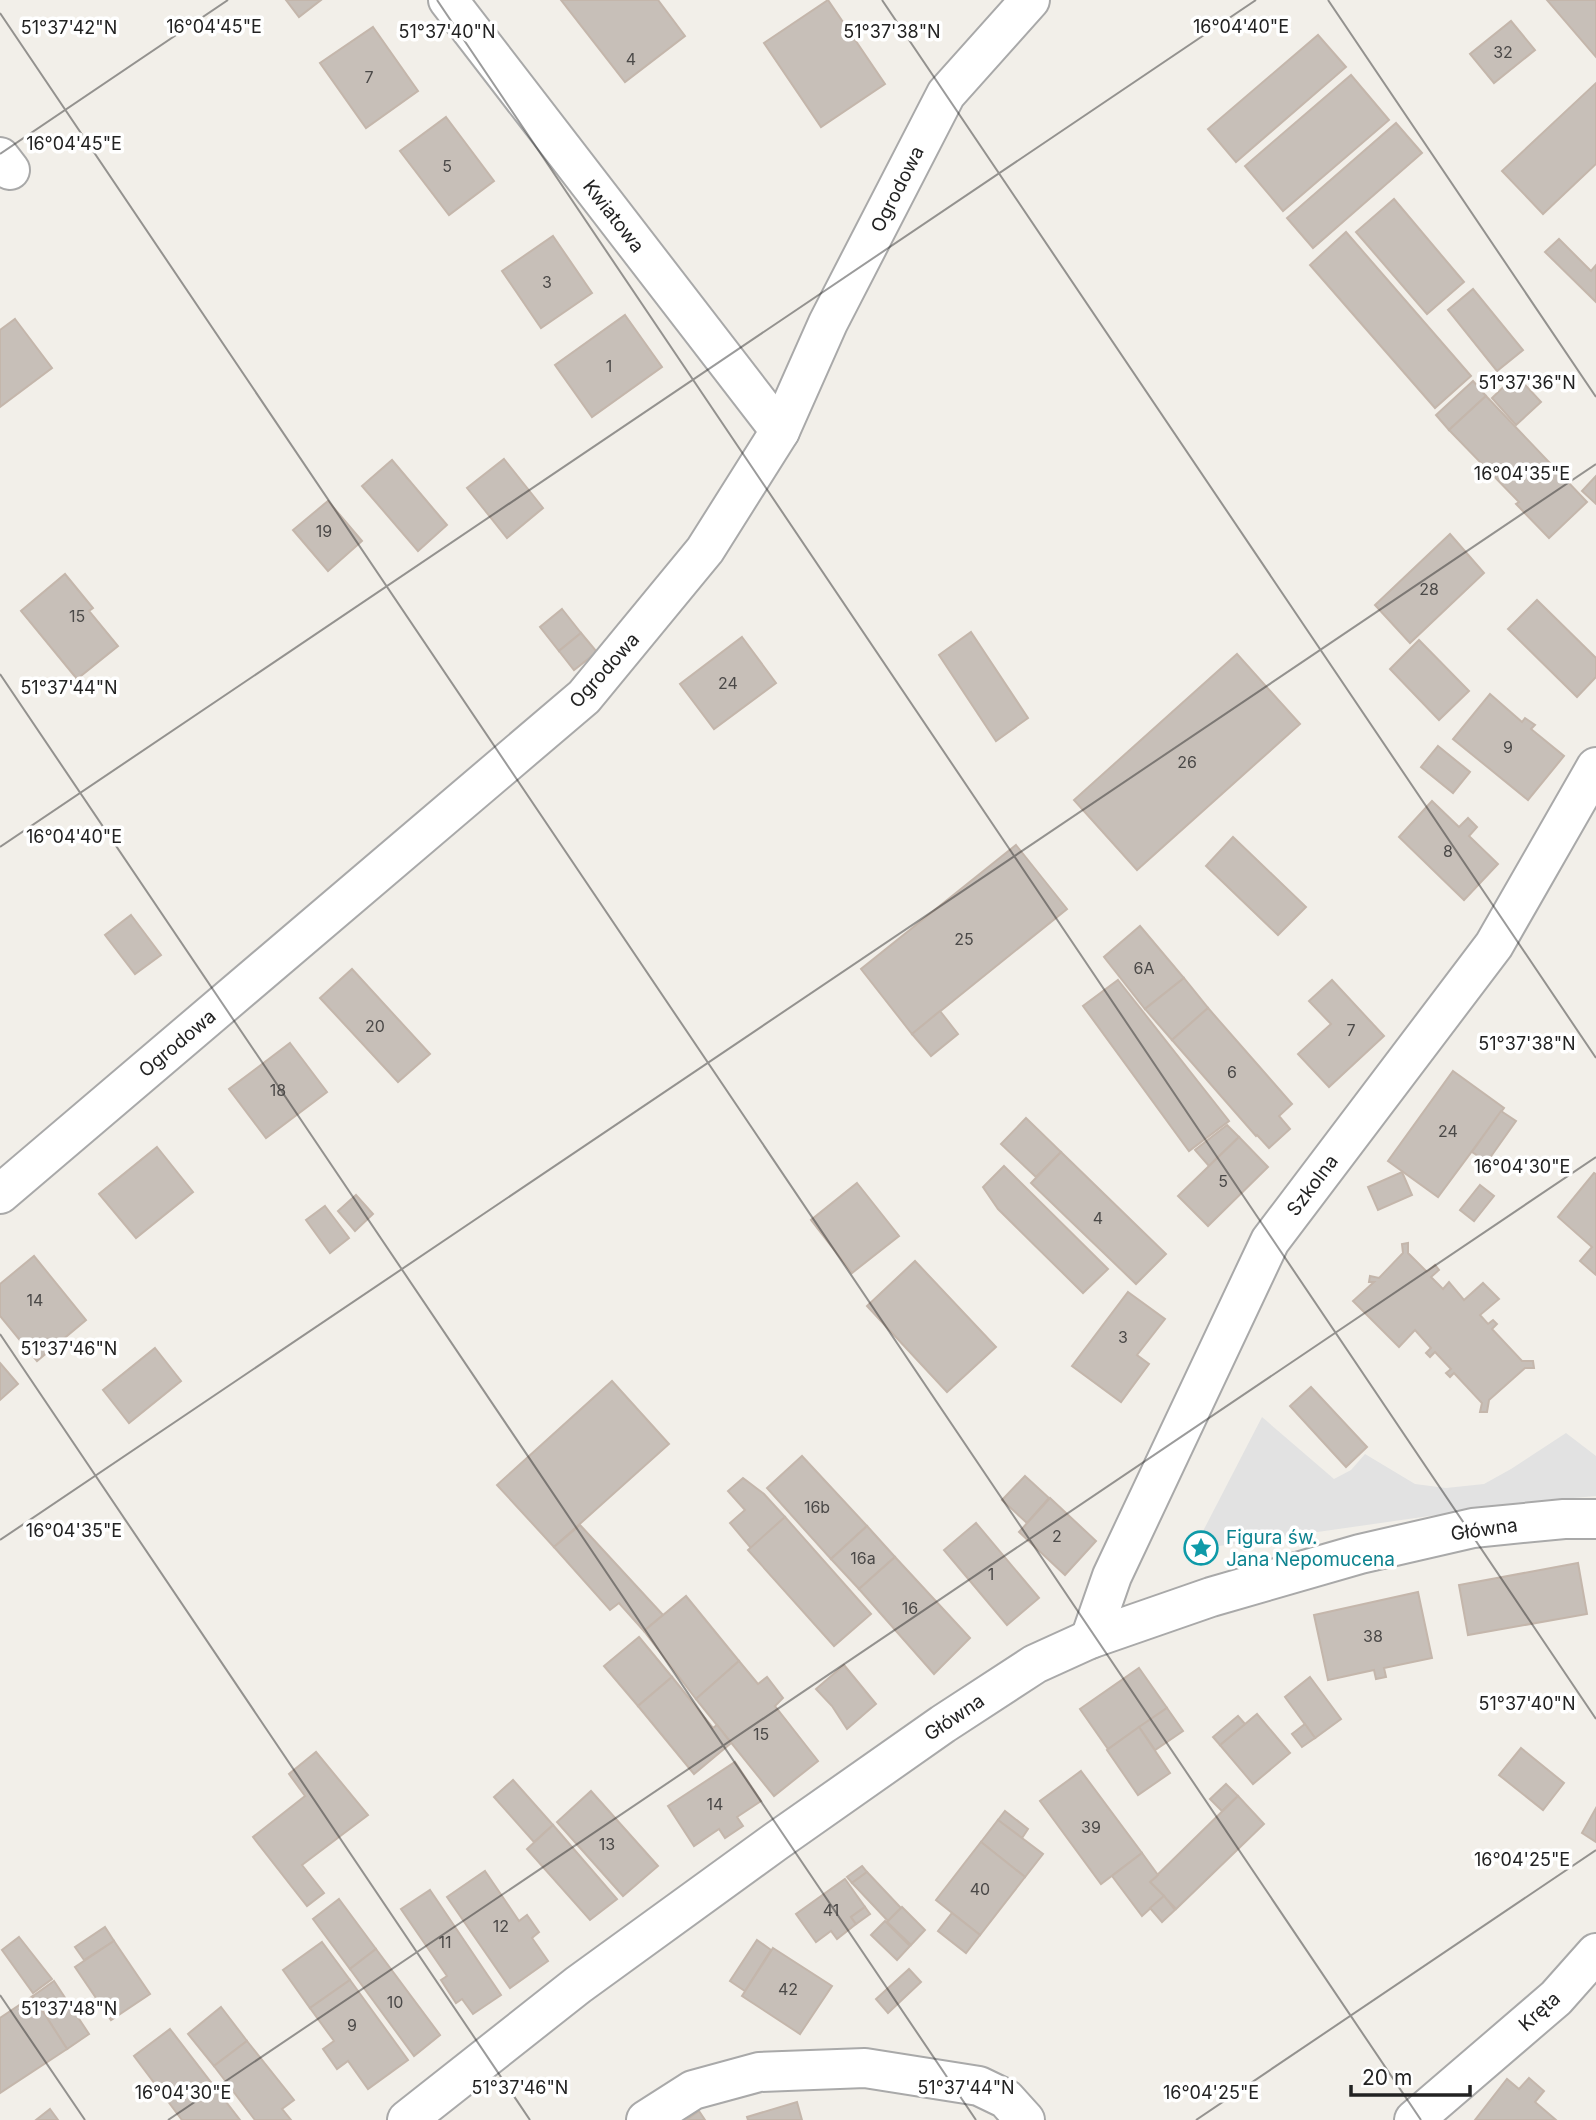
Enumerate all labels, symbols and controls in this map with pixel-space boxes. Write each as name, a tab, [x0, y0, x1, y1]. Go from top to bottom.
text: 16°04'45"E	[166, 16, 262, 37]
text: 16°04'40"E	[1193, 16, 1289, 37]
text: 51°37'42"N	[21, 17, 117, 38]
text: 51°37'40"N	[399, 21, 495, 42]
text: 51°37'38"N	[843, 21, 941, 42]
house number: 32	[1493, 42, 1513, 62]
house number: 4	[626, 49, 636, 69]
house number: 7	[364, 67, 374, 87]
text: 16°04'45"E	[26, 133, 122, 154]
street label: Ogrodowa	[866, 142, 929, 236]
house number: 5	[442, 156, 452, 176]
street label: Kwiatowa	[578, 175, 649, 257]
house number: 3	[542, 272, 552, 292]
house number: 1	[606, 356, 612, 376]
text: 51°37'36"N	[1478, 372, 1576, 393]
text: 16°04'35"E	[1474, 463, 1570, 484]
house number: 19	[316, 521, 332, 541]
house number: 28	[1419, 579, 1439, 599]
house number: 15	[69, 606, 85, 626]
street label: Ogrodowa	[565, 628, 644, 713]
house number: 24	[718, 673, 738, 693]
text: 51°37'44"N	[20, 677, 118, 698]
house number: 9	[1503, 737, 1513, 757]
house number: 26	[1177, 752, 1197, 772]
text: 16°04'40"E	[26, 826, 122, 847]
house number: 8	[1443, 841, 1453, 861]
house number: 25	[954, 929, 974, 949]
house number: 6A	[1134, 958, 1154, 978]
street label: Ogrodowa	[134, 1005, 220, 1082]
house number: 20	[365, 1016, 385, 1036]
house number: 7	[1346, 1020, 1356, 1040]
text: 51°37'38"N	[1478, 1033, 1576, 1054]
house number: 6	[1227, 1062, 1237, 1082]
house number: 18	[270, 1080, 286, 1100]
house number: 24	[1438, 1121, 1458, 1141]
street label: Szkolna	[1282, 1150, 1343, 1220]
text: 16°04'30"E	[1474, 1156, 1570, 1177]
house number: 5	[1218, 1171, 1228, 1191]
house number: 4	[1093, 1208, 1103, 1228]
house number: 14	[27, 1290, 43, 1310]
house number: 3	[1118, 1327, 1128, 1347]
text: 51°37'46"N	[21, 1338, 117, 1359]
house number: 16b	[804, 1497, 830, 1517]
street label: Główna	[1449, 1513, 1519, 1546]
text: 16°04'35"E	[26, 1520, 122, 1541]
house number: 2	[1052, 1526, 1062, 1546]
place label: Figura św. Jana Nepomucena	[1226, 1526, 1395, 1571]
place icon: Figura św. Jana Nepomucena	[1182, 1529, 1220, 1567]
house number: 16a	[850, 1548, 876, 1568]
house number: 1	[988, 1564, 994, 1584]
house number: 16	[902, 1598, 918, 1618]
house number: 38	[1363, 1626, 1383, 1646]
street label: Główna	[920, 1689, 989, 1746]
text: 51°37'40"N	[1479, 1693, 1575, 1714]
house number: 15	[753, 1724, 769, 1744]
house number: 14	[707, 1794, 723, 1814]
house number: 39	[1081, 1817, 1101, 1837]
house number: 13	[599, 1834, 615, 1854]
text: 16°04'25"E	[1474, 1849, 1570, 1870]
house number: 40	[970, 1879, 990, 1899]
house number: 41	[823, 1900, 839, 1920]
house number: 12	[493, 1916, 509, 1936]
house number: 11	[438, 1932, 452, 1952]
house number: 42	[778, 1979, 798, 1999]
street label: Kręta	[1514, 1987, 1565, 2036]
house number: 10	[387, 1992, 403, 2012]
text: 51°37'48"N	[21, 1998, 117, 2019]
house number: 9	[347, 2015, 357, 2035]
scale bar	[1351, 2054, 1470, 2098]
text: 20 m	[1362, 2065, 1412, 2090]
text: 51°37'46"N	[472, 2077, 568, 2098]
text: 51°37'44"N	[917, 2077, 1015, 2098]
text: 16°04'30"E	[135, 2082, 231, 2103]
text: 16°04'25"E	[1163, 2082, 1259, 2103]

